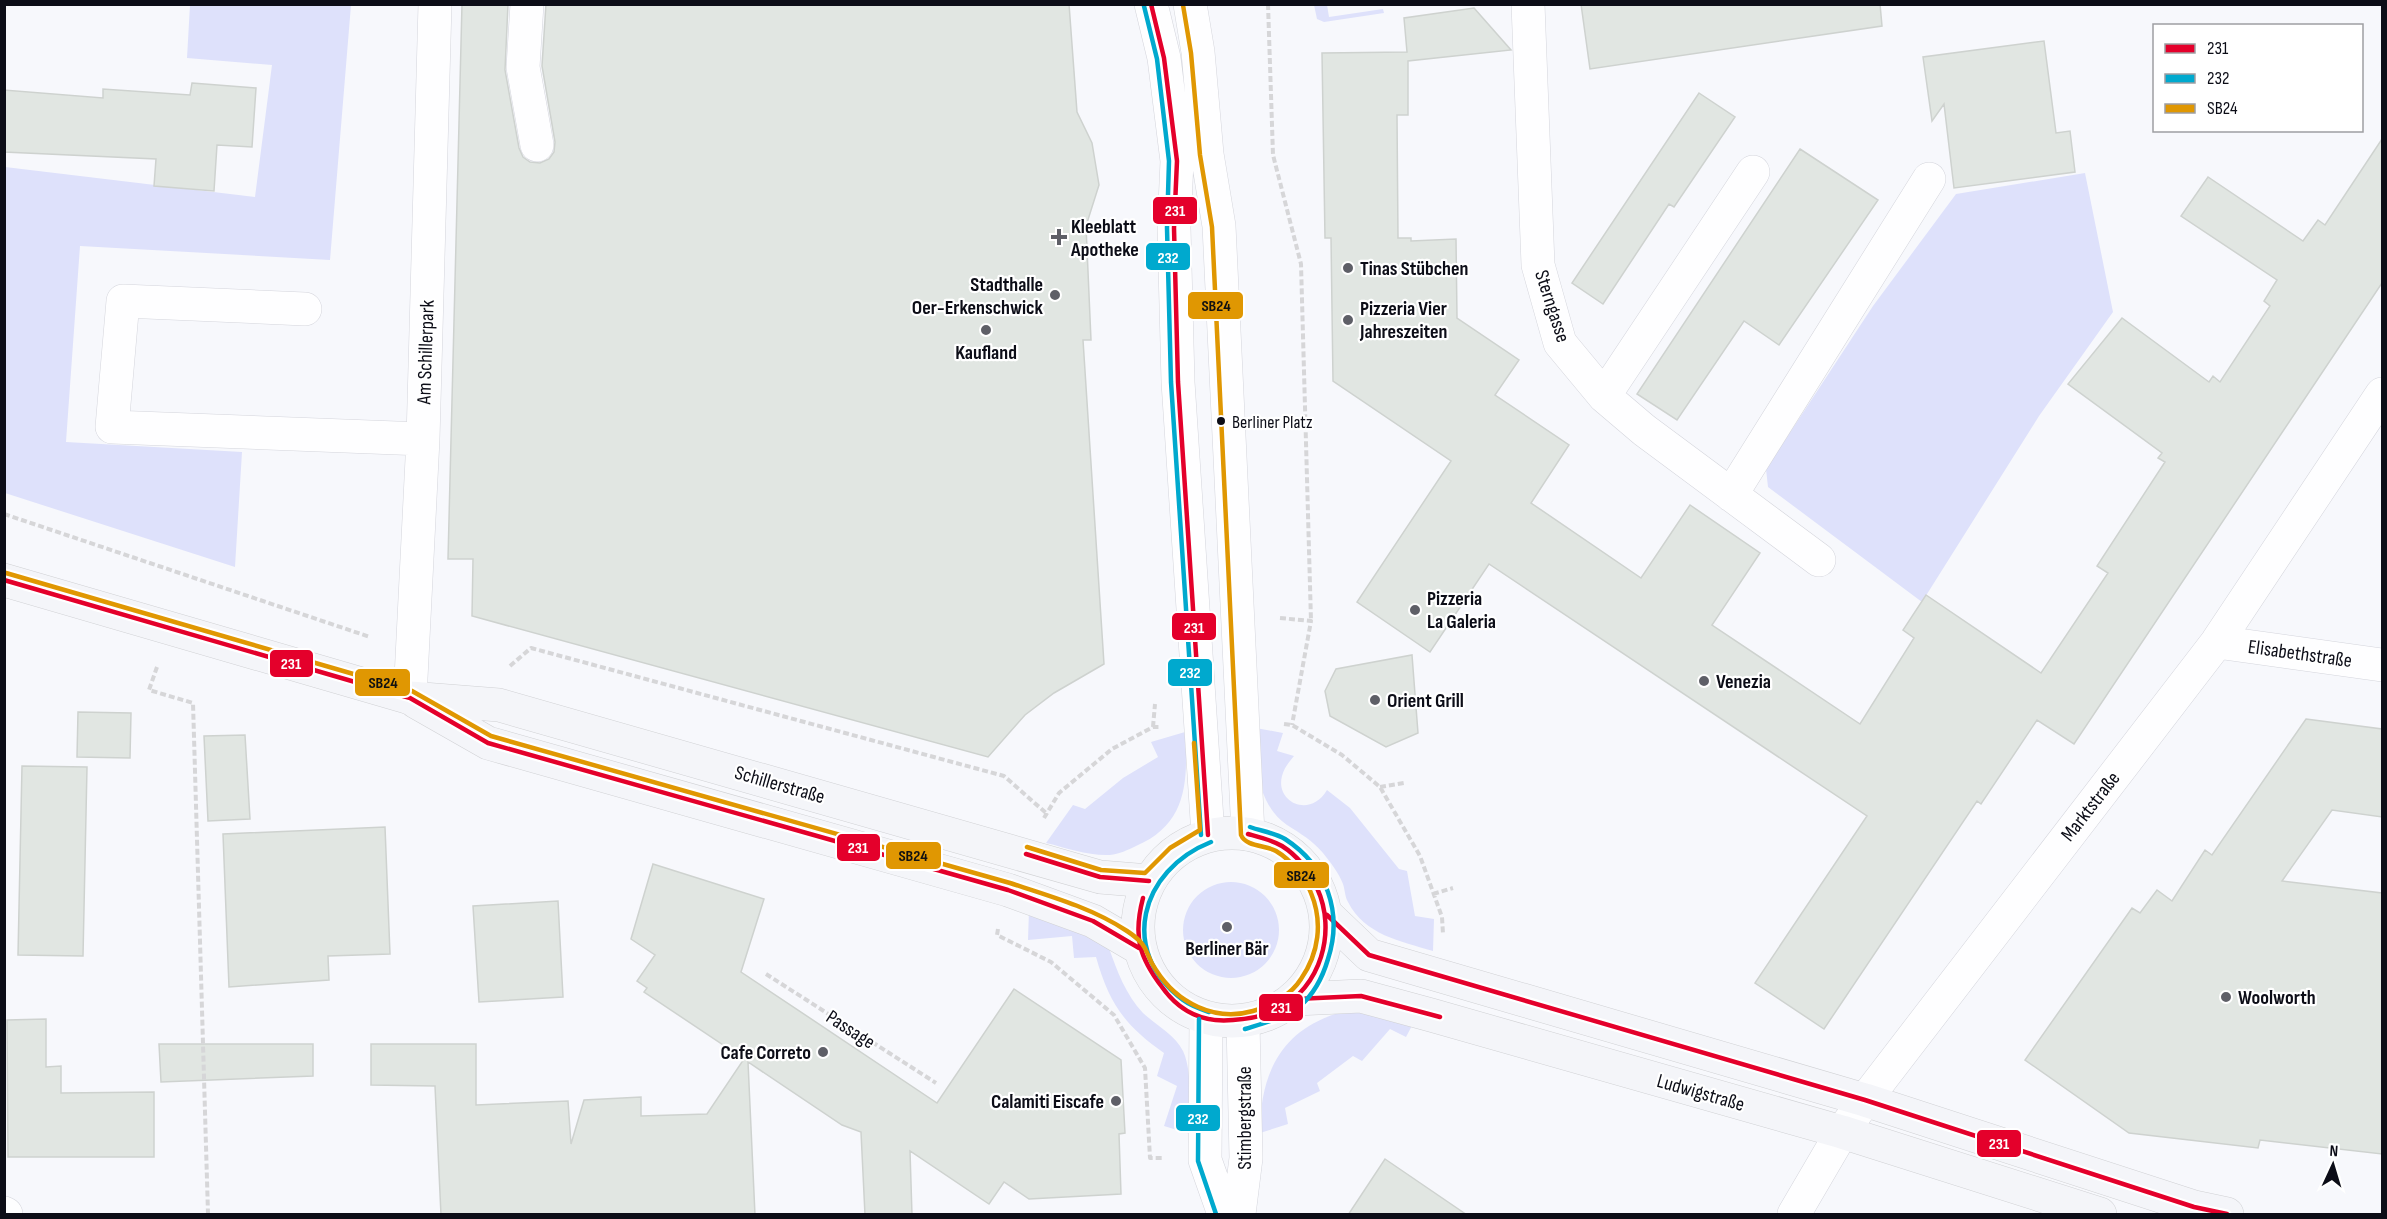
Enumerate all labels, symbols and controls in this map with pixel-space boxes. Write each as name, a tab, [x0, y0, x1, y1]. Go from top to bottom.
legend	[2153, 24, 2363, 132]
text: 231	[2207, 38, 2229, 59]
text: 232	[2207, 68, 2229, 89]
text: SB24	[2207, 98, 2238, 119]
line badge: 231	[1152, 196, 1198, 225]
text: 231	[1165, 202, 1186, 221]
place label: Kleeblatt Apotheke	[1070, 215, 1139, 262]
marker: Kleeblatt Apotheke	[1052, 230, 1066, 244]
line badge: 232	[1145, 242, 1191, 271]
text: 232	[1157, 249, 1179, 268]
place label: Tinas Stübchen	[1360, 257, 1468, 281]
marker: Tinas Stübchen	[1341, 261, 1355, 275]
street label: Sterngasse	[1529, 267, 1575, 345]
place label: Stadthalle Oer-Erkenschwick	[912, 273, 1044, 320]
marker: Stadthalle Oer-Erkenschwick	[1048, 288, 1062, 302]
line badge: SB24	[1187, 291, 1244, 320]
text: SB24	[1201, 297, 1231, 316]
place label: Pizzeria Vier Jahreszeiten	[1359, 297, 1447, 344]
street label: Am Schillerpark	[412, 299, 440, 406]
marker: Pizzeria Vier Jahreszeiten	[1341, 313, 1355, 327]
marker: Kaufland	[979, 323, 993, 337]
place label: Kaufland	[955, 341, 1017, 365]
place label: Berliner Platz	[1232, 412, 1313, 433]
marker: Berliner Platz	[1215, 415, 1227, 427]
place label: Pizzeria La Galeria	[1427, 587, 1496, 634]
marker: Pizzeria La Galeria	[1408, 603, 1422, 617]
line badge: 231	[1171, 612, 1217, 641]
text: 231	[1184, 619, 1205, 638]
street label: Elisabethstraße	[2246, 635, 2353, 673]
line badge: 231	[269, 649, 314, 678]
text: 231	[281, 655, 302, 674]
line badge: 232	[1167, 658, 1213, 687]
text: 232	[1179, 664, 1201, 683]
line badge: SB24	[354, 668, 411, 697]
place label: Venezia	[1716, 670, 1771, 694]
text: SB24	[368, 674, 398, 693]
marker: Venezia	[1697, 674, 1711, 688]
place label: Orient Grill	[1387, 689, 1464, 713]
marker: Orient Grill	[1368, 693, 1382, 707]
street label: Schillerstraße	[732, 761, 828, 809]
street label: Marktstraße	[2056, 767, 2125, 846]
line badge: 231	[836, 833, 881, 862]
text: 231	[848, 839, 869, 858]
line badge: SB24	[885, 841, 942, 870]
text: SB24	[898, 847, 928, 866]
line badge: SB24	[1273, 861, 1330, 889]
text: SB24	[1286, 867, 1316, 886]
marker: Berliner Bär	[1220, 920, 1234, 934]
place label: Berliner Bär	[1185, 937, 1269, 961]
place label: Woolworth	[2238, 986, 2316, 1010]
marker: Woolworth	[2219, 990, 2233, 1004]
line badge: 231	[1258, 993, 1304, 1022]
text: 231	[1271, 999, 1292, 1018]
street label: Passage	[821, 1005, 879, 1054]
place label: Cafe Correto	[720, 1041, 811, 1065]
marker: Cafe Correto	[816, 1045, 830, 1059]
street label: Stimbergstraße	[1233, 1066, 1257, 1170]
street label: Ludwigstraße	[1654, 1069, 1747, 1117]
place label: Calamiti Eiscafe	[991, 1090, 1104, 1114]
marker: Calamiti Eiscafe	[1109, 1094, 1123, 1108]
line badge: 232	[1175, 1104, 1221, 1132]
text: 232	[1187, 1110, 1209, 1129]
line badge: 231	[1976, 1129, 2022, 1158]
text: 231	[1989, 1135, 2010, 1154]
north arrow	[2303, 1135, 2363, 1195]
text: N	[2329, 1142, 2339, 1161]

